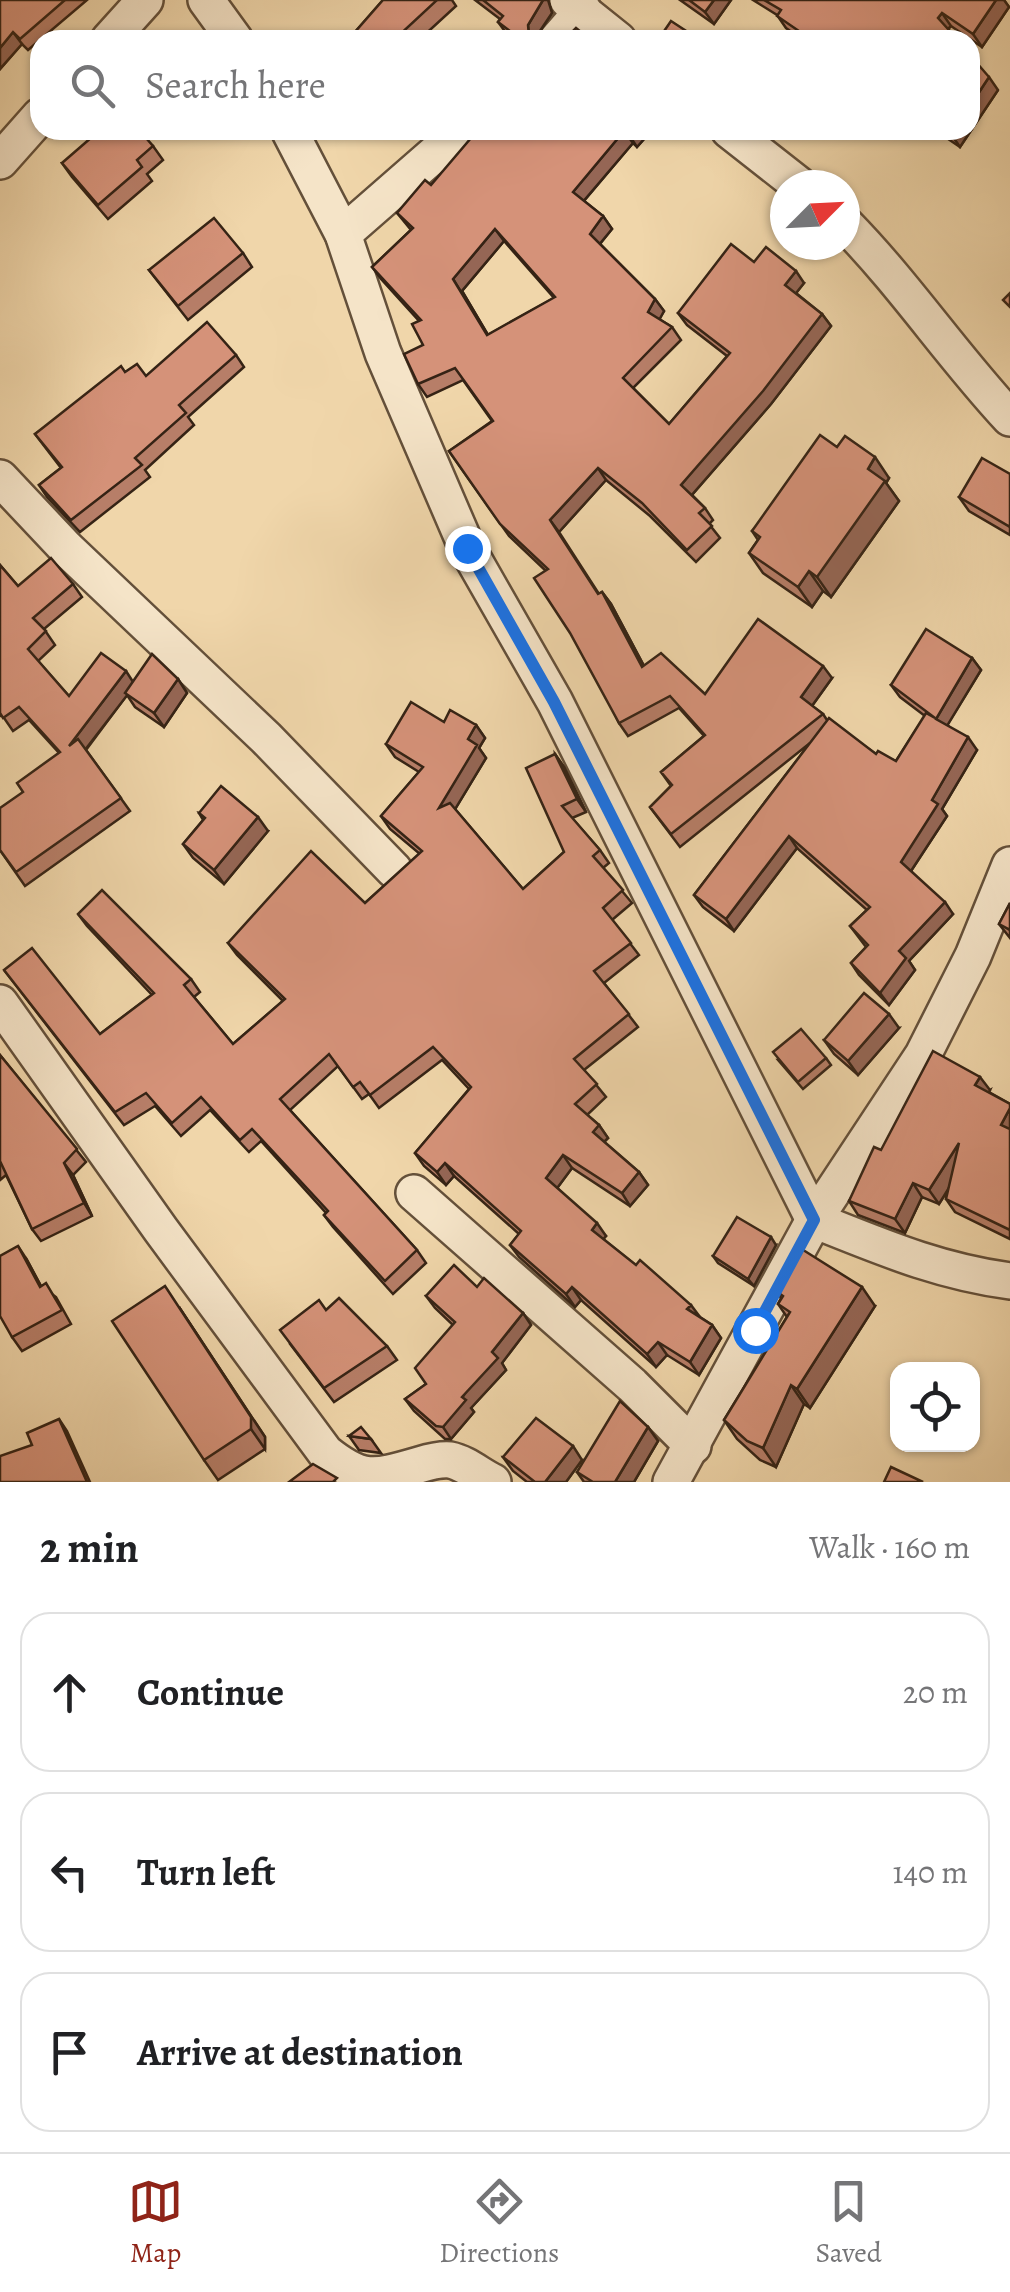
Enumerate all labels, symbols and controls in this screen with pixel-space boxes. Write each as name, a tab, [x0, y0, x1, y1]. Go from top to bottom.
search box	[30, 30, 980, 140]
icon: search	[65, 58, 120, 113]
text: Search here	[145, 59, 326, 111]
north arrow	[770, 170, 860, 260]
route end	[445, 526, 491, 572]
route start	[733, 1308, 779, 1354]
map controls	[890, 1362, 980, 1452]
button: locate	[890, 1362, 980, 1452]
text: 2 min	[40, 1519, 139, 1576]
text: Walk · 160 m	[809, 1525, 970, 1569]
icon: ahead	[42, 1665, 97, 1720]
text: Continue	[137, 1666, 284, 1718]
text: 20 m	[903, 1670, 968, 1714]
icon: left	[42, 1845, 97, 1900]
text: Turn left	[137, 1846, 276, 1898]
text: 140 m	[893, 1850, 968, 1894]
icon: arrive	[42, 2025, 97, 2080]
text: Arrive at destination	[137, 2026, 463, 2078]
tab: Map	[128, 2174, 183, 2272]
tab: Directions	[439, 2174, 559, 2272]
tab: Saved	[816, 2174, 882, 2272]

